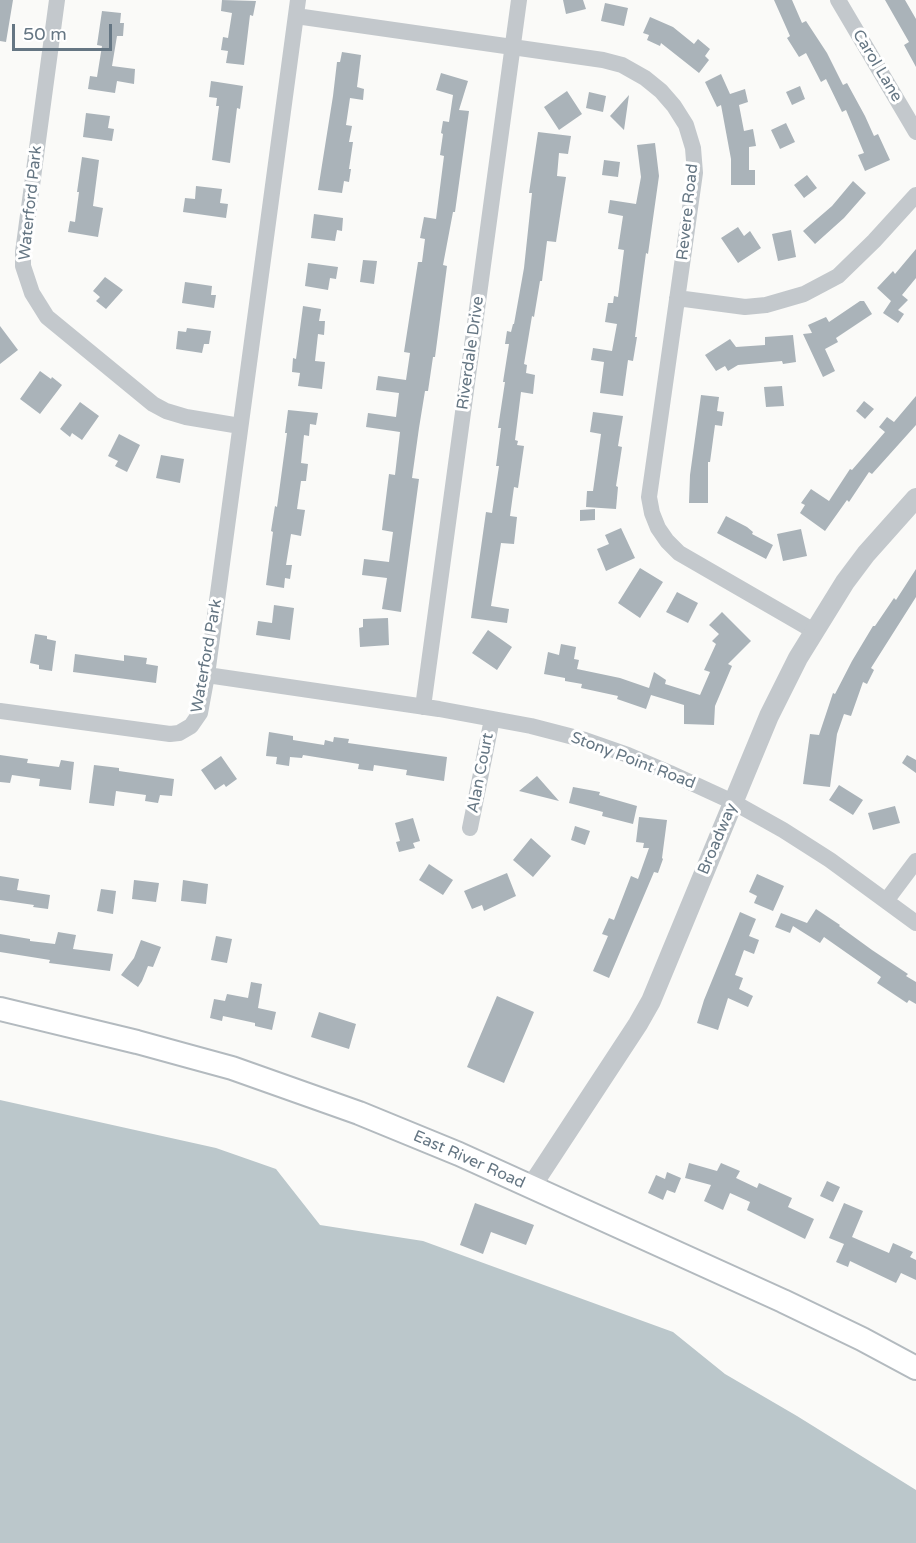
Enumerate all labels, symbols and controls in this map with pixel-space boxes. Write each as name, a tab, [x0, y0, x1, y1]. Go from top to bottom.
scale bar	[15, 12, 116, 50]
text: 50 m	[23, 23, 67, 45]
street label: Carol Lane	[848, 26, 906, 106]
street label: Waterford Park	[15, 145, 47, 261]
street label: Revere Road	[673, 163, 703, 261]
street label: Riverdale Drive	[454, 295, 488, 411]
street label: Waterford Park	[188, 598, 226, 714]
street label: Stony Point Road	[568, 728, 698, 794]
street label: Alan Court	[464, 731, 498, 815]
street label: Broadway	[694, 800, 742, 878]
street label: East River Road	[410, 1127, 528, 1193]

